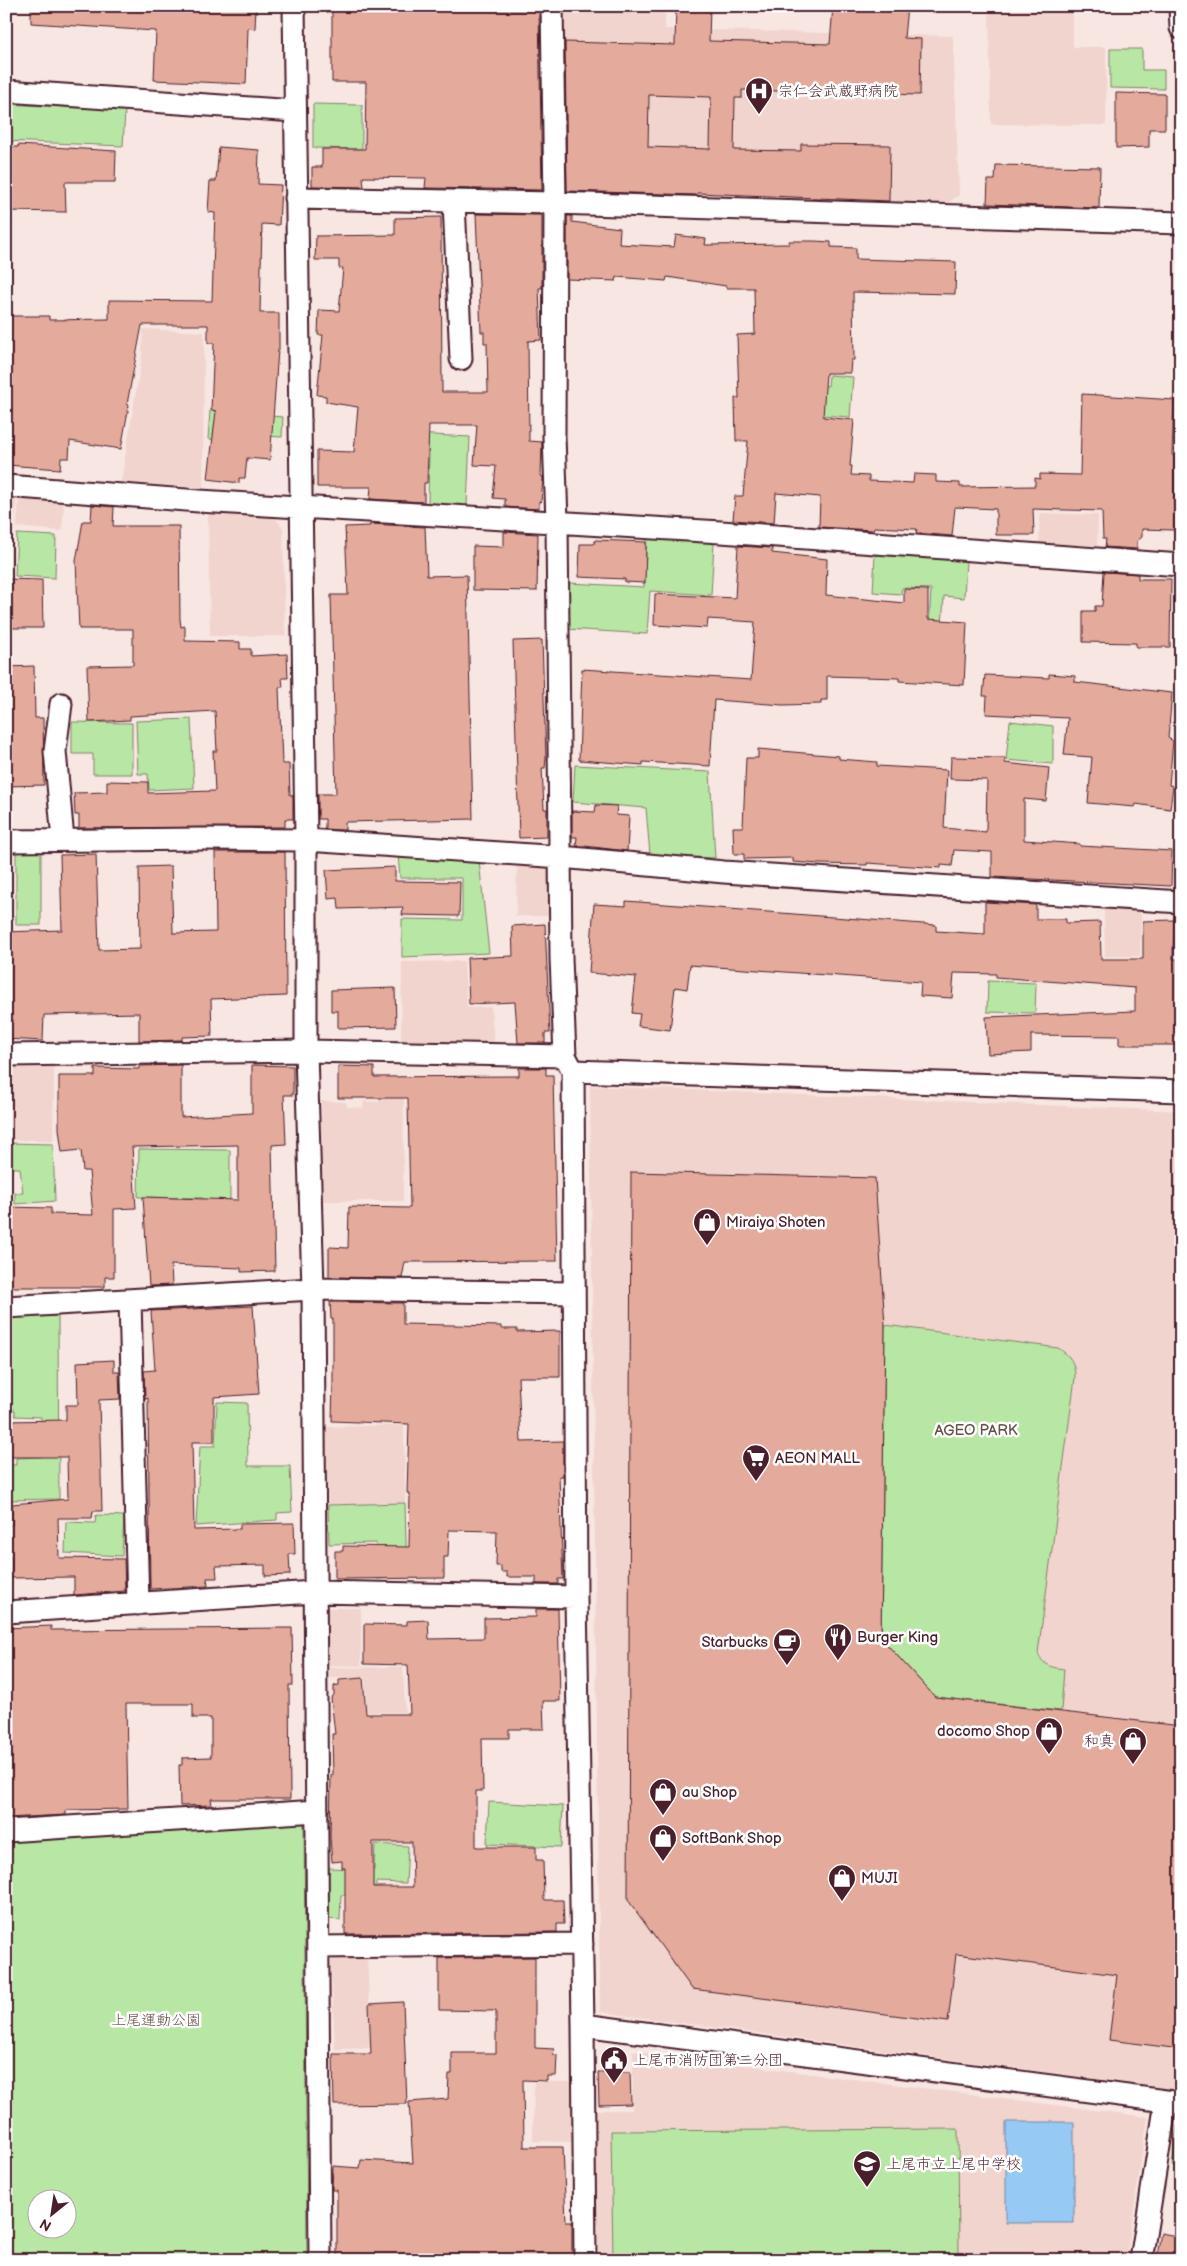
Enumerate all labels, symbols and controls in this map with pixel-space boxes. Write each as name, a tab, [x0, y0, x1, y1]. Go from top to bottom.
hospital icon: 宗仁会武蔵野病院	[744, 76, 774, 115]
place label: 宗仁会武蔵野病院	[778, 82, 898, 101]
shop icon: Miraiya Shoten	[692, 1207, 722, 1246]
place label: Miraiya Shoten	[726, 1213, 825, 1232]
park label: AGEO PARK	[934, 1421, 1018, 1440]
supermarket icon: AEON MALL	[741, 1443, 771, 1482]
place label: AEON MALL	[775, 1449, 860, 1468]
restaurant icon: Burger King	[823, 1622, 853, 1661]
cafe icon: Starbucks	[772, 1627, 802, 1666]
place label: Burger King	[857, 1628, 938, 1647]
place label: Starbucks	[701, 1633, 769, 1652]
shop icon: docomo Shop	[1034, 1716, 1064, 1755]
place label: docomo Shop	[937, 1722, 1030, 1741]
shop icon: 和真	[1118, 1726, 1148, 1765]
place label: 和真	[1084, 1732, 1114, 1751]
shop icon: au Shop	[648, 1777, 678, 1816]
place label: au Shop	[682, 1783, 737, 1802]
shop icon: SoftBank Shop	[648, 1823, 678, 1862]
place label: SoftBank Shop	[682, 1829, 782, 1848]
shop icon: MUJI	[827, 1863, 857, 1902]
place label: MUJI	[861, 1869, 898, 1888]
park label: 上尾運動公園	[111, 2011, 201, 2030]
public building icon: 上尾市消防団第二分団	[599, 2045, 629, 2084]
place label: 上尾市消防団第二分団	[633, 2051, 783, 2070]
school or university icon: 上尾市立上尾中学校	[852, 2149, 882, 2188]
place label: 上尾市立上尾中学校	[886, 2155, 1021, 2174]
north arrow	[28, 2188, 78, 2238]
text: N	[37, 2215, 55, 2235]

